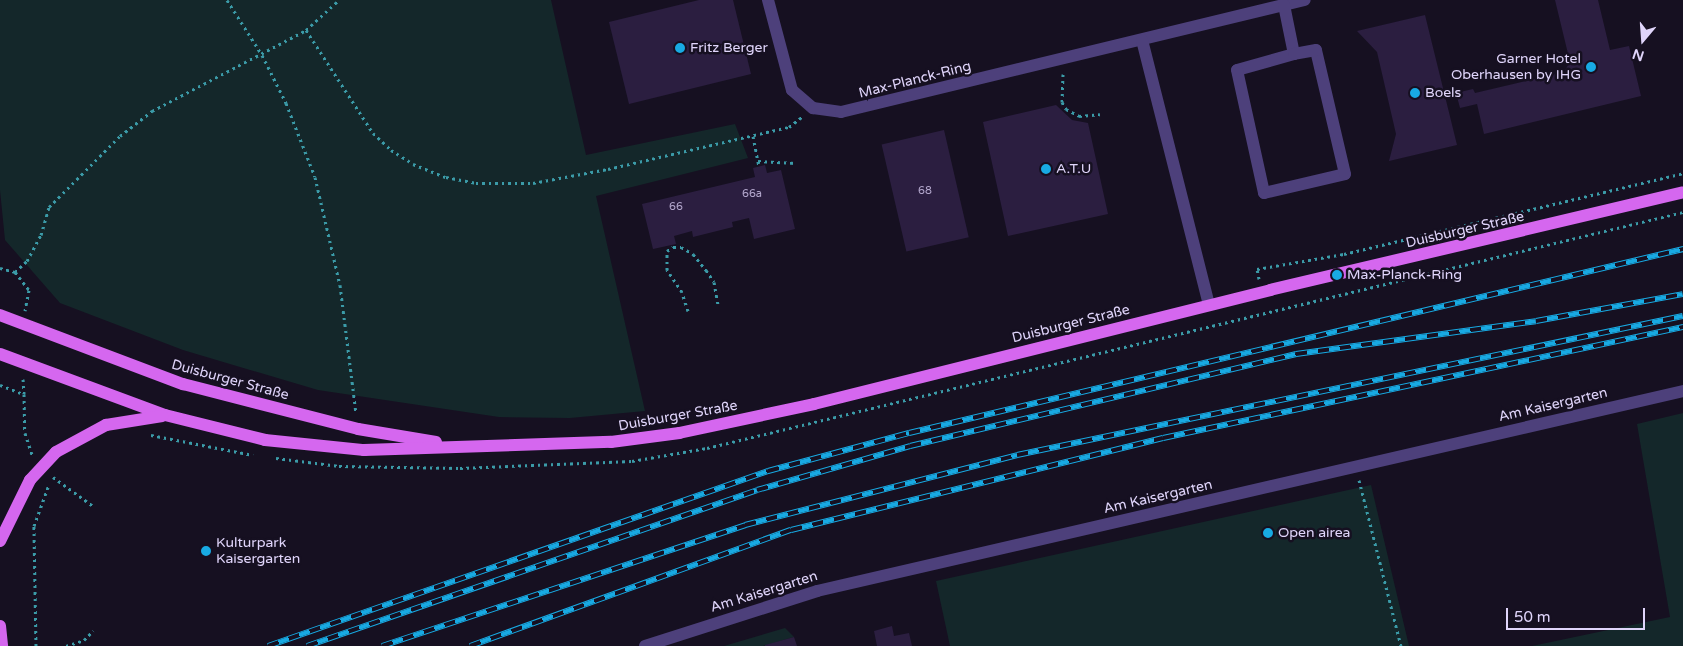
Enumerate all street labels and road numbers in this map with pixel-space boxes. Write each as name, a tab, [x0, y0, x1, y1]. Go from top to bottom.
street label: Max-Planck-Ring	[857, 58, 973, 102]
street label: Duisburger Straße	[1404, 208, 1526, 252]
street label: Duisburger Straße	[1010, 301, 1132, 347]
street label: Duisburger Straße	[170, 356, 290, 404]
street label: Am Kaisergarten	[1497, 384, 1609, 426]
street label: Duisburger Straße	[617, 397, 739, 435]
street label: Am Kaisergarten	[1102, 476, 1214, 518]
street label: Am Kaisergarten	[708, 568, 820, 616]

